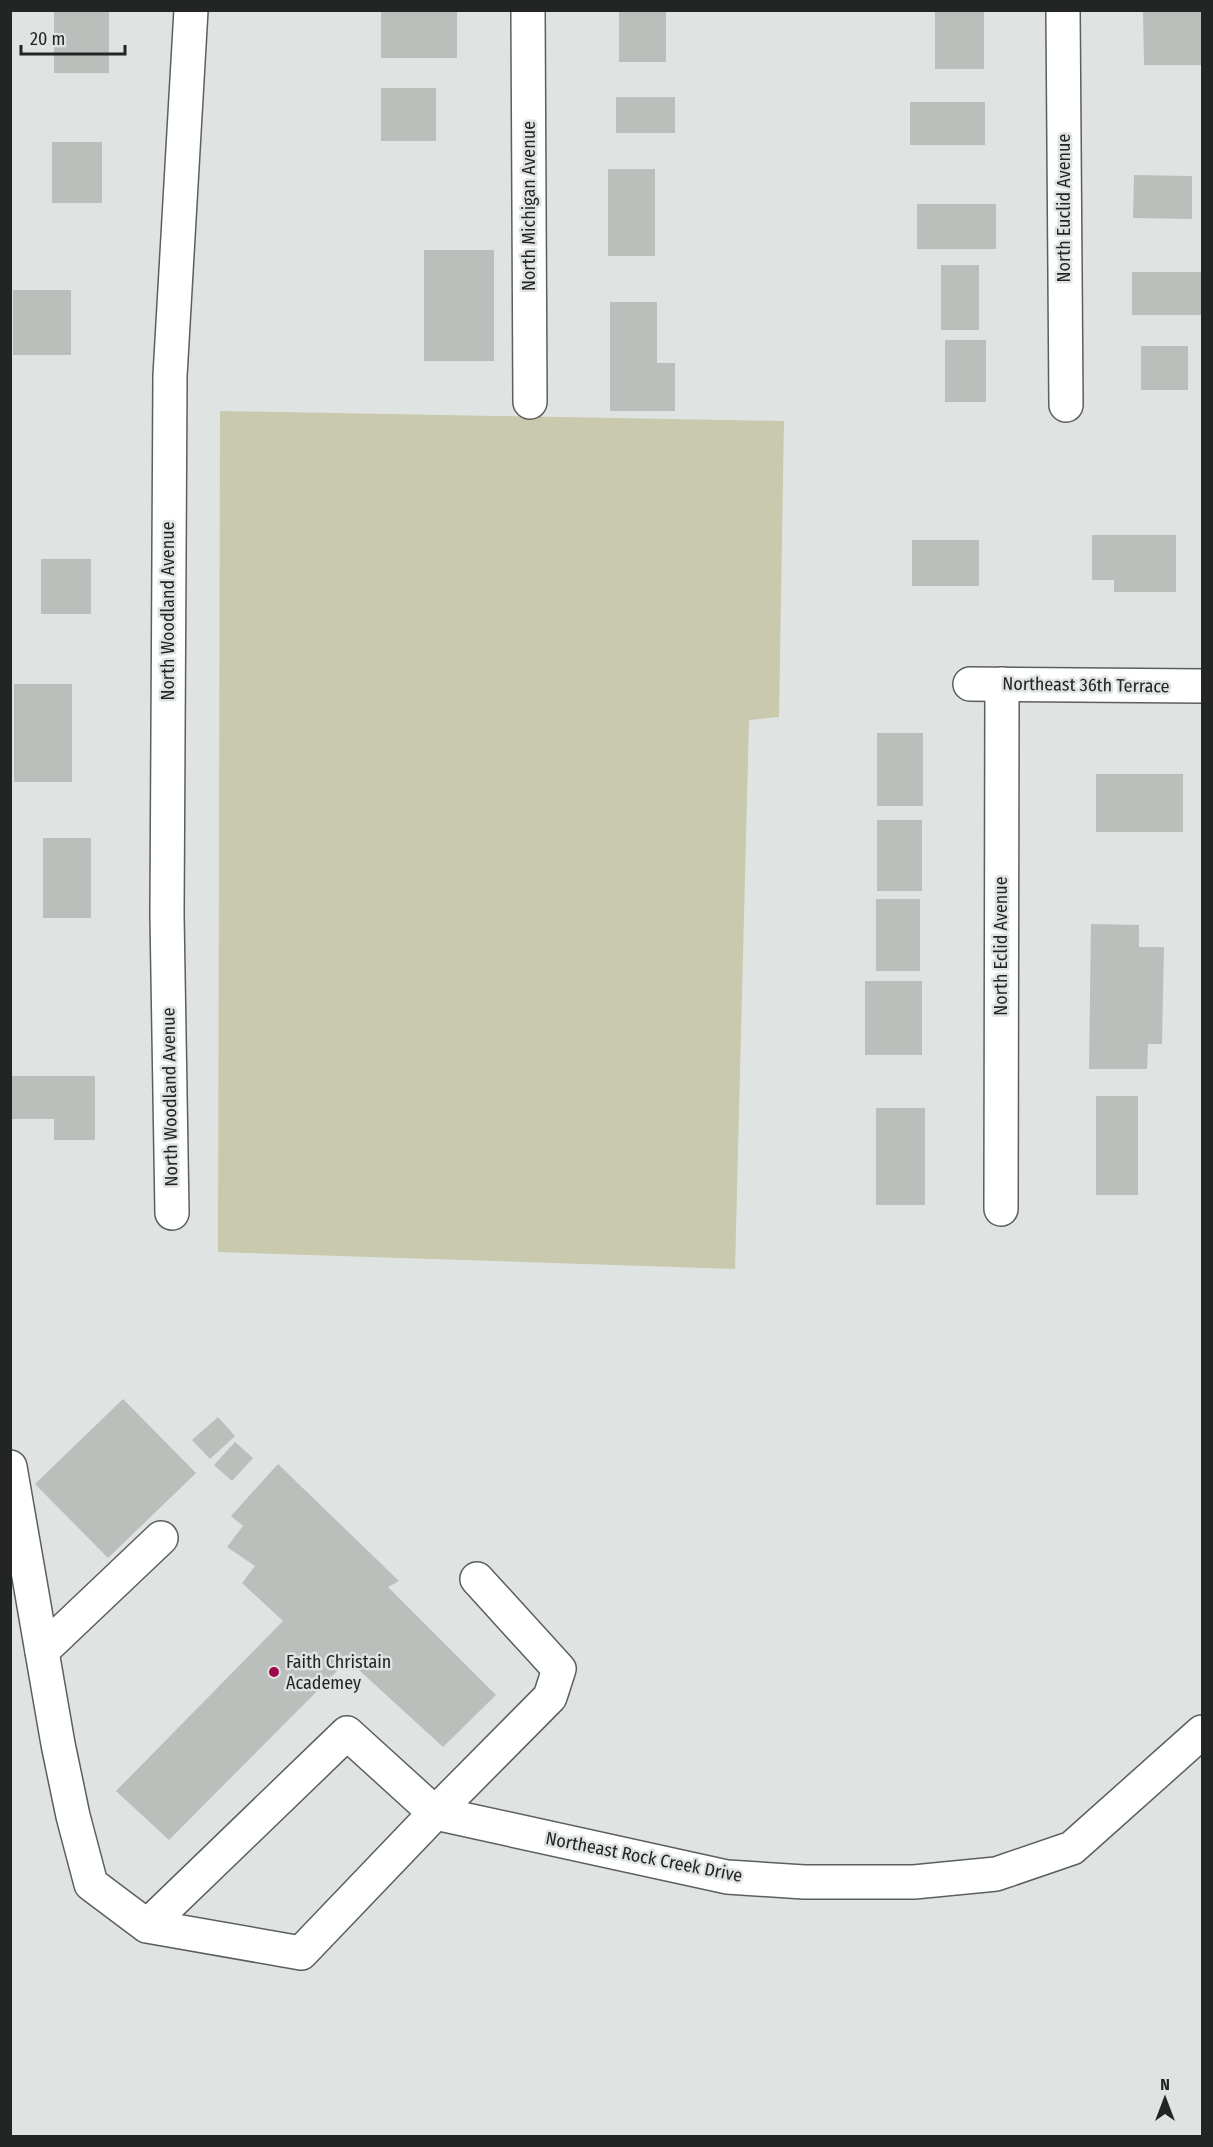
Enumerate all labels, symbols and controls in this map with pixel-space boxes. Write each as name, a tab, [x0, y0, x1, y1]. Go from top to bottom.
scale bar	[21, 18, 124, 56]
text: 20 m	[30, 28, 65, 50]
street label: North Michigan Avenue	[518, 121, 540, 291]
street label: North Euclid Avenue	[1053, 133, 1075, 282]
street label: North Woodland Avenue	[157, 521, 179, 701]
street label: Northeast 36th Terrace	[1002, 673, 1170, 697]
street label: North Eclid Avenue	[990, 876, 1012, 1016]
street label: North Woodland Avenue	[157, 1007, 183, 1187]
place label: Faith Christain Academey	[286, 1651, 391, 1694]
marker: Faith Christain Academey	[267, 1665, 281, 1679]
street label: Northeast Rock Creek Drive	[544, 1827, 744, 1887]
north arrow	[1135, 2069, 1195, 2129]
text: N	[1160, 2075, 1170, 2094]

